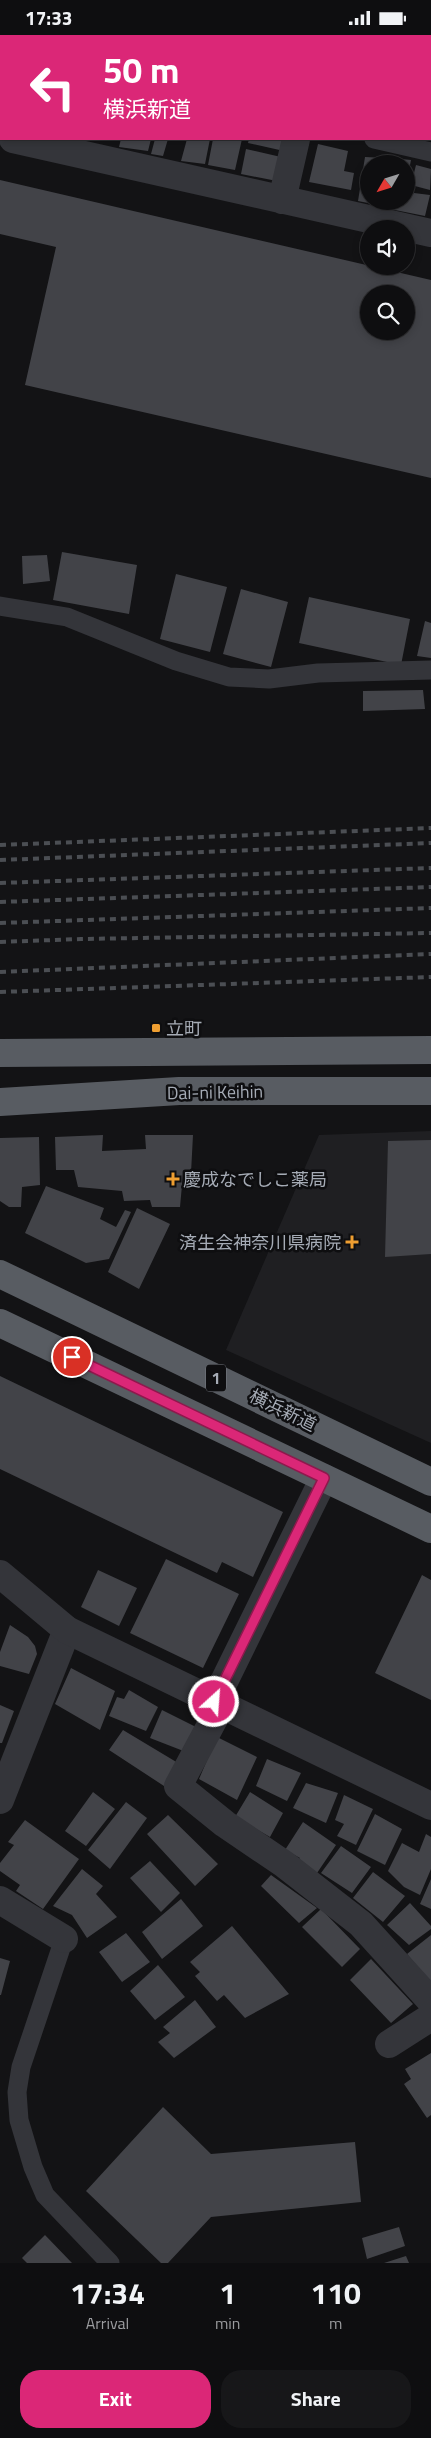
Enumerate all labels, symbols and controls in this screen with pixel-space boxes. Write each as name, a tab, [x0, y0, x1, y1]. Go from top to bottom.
text: 17:33	[25, 3, 72, 32]
text: 50 m	[103, 43, 179, 97]
icon: left	[20, 55, 85, 120]
text: 横浜新道	[103, 92, 191, 126]
north arrow	[360, 155, 415, 210]
map controls	[360, 155, 415, 340]
button: sound	[360, 220, 415, 275]
button: search	[360, 285, 415, 340]
place label: 立町	[166, 1015, 202, 1042]
marker: 立町	[150, 1022, 162, 1034]
street label: Dai-ni Keihin	[167, 1078, 263, 1106]
place label: 慶成なでしこ薬局	[183, 1166, 327, 1193]
marker: 慶成なでしこ薬局	[167, 1173, 179, 1185]
place label: 済生会神奈川県病院	[179, 1229, 341, 1256]
marker: 済生会神奈川県病院	[345, 1235, 359, 1249]
pin	[51, 1336, 93, 1378]
icon: arrive	[58, 1343, 86, 1371]
road number: 1	[206, 1365, 226, 1391]
street label: 横浜新道	[245, 1382, 321, 1438]
position arrow	[187, 1675, 239, 1727]
text: 17:34	[70, 2270, 145, 2316]
text: 1	[219, 2270, 236, 2316]
text: 110	[311, 2270, 361, 2316]
text: Arrival	[86, 2311, 129, 2335]
text: min	[215, 2311, 240, 2335]
text: m	[329, 2311, 342, 2335]
button: Exit	[20, 2370, 211, 2428]
button: Share	[221, 2370, 411, 2428]

